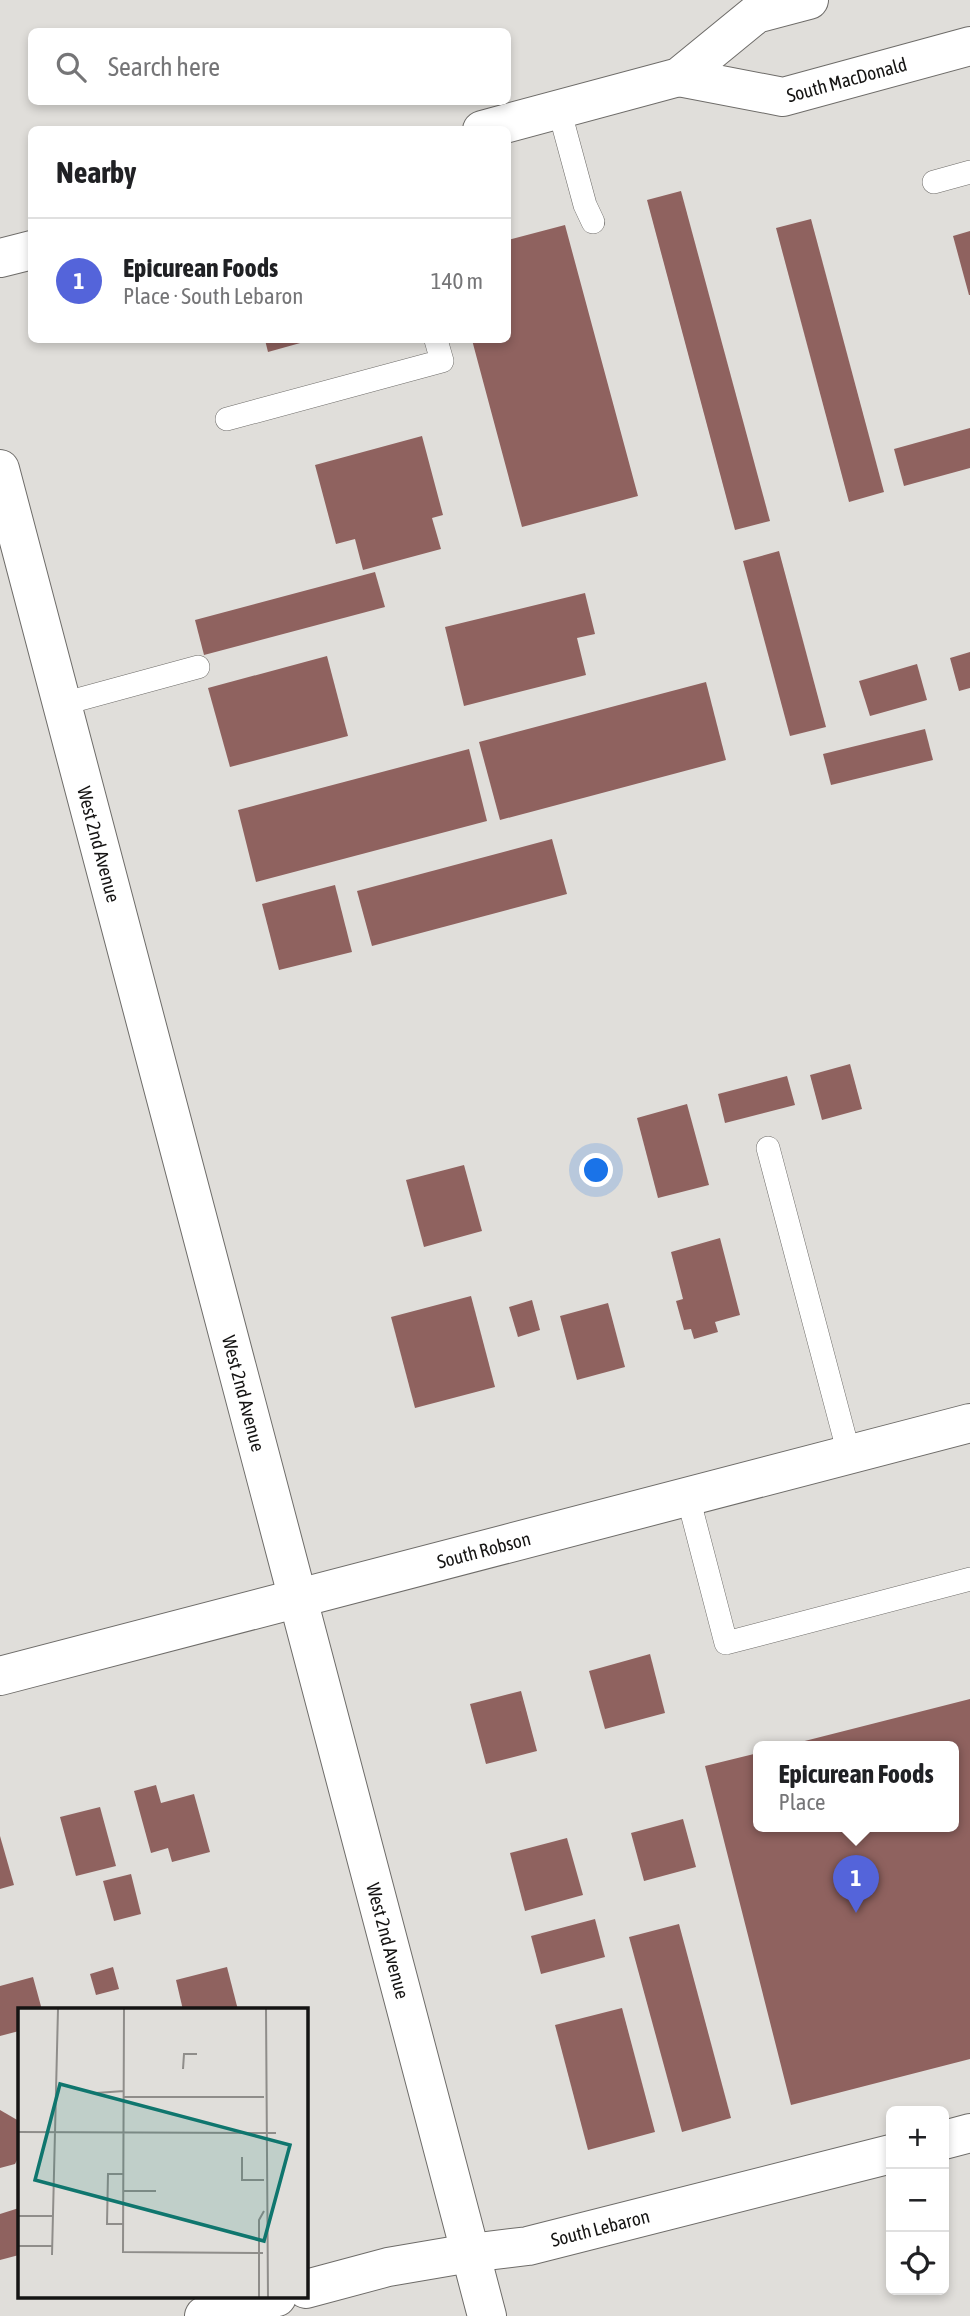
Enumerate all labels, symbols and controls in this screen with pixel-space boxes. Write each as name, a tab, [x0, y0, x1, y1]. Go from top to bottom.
search box	[28, 28, 511, 105]
icon: search	[52, 48, 90, 86]
text: Search here	[108, 52, 220, 82]
street label: South MacDonald	[784, 53, 909, 106]
text: Nearby	[56, 155, 136, 189]
text: Epicurean Foods	[123, 253, 278, 283]
text: 1	[74, 268, 84, 294]
text: 140 m	[431, 268, 483, 294]
text: Place · South Lebaron	[123, 283, 303, 309]
street label: West 2nd Avenue	[73, 784, 125, 905]
your location	[579, 1153, 613, 1187]
street label: West 2nd Avenue	[218, 1333, 270, 1454]
street label: South Robson	[435, 1527, 533, 1573]
popup	[753, 1741, 959, 1832]
text: Epicurean Foods	[778, 1759, 934, 1789]
text: Place	[778, 1789, 825, 1815]
pin: 1	[833, 1855, 879, 1913]
street label: West 2nd Avenue	[362, 1880, 414, 2001]
inset map	[18, 2008, 308, 2298]
map controls	[886, 2106, 949, 2295]
button: +	[886, 2106, 949, 2169]
button: −	[886, 2169, 949, 2232]
street label: South Lebaron	[549, 2205, 652, 2251]
button: locate	[886, 2232, 949, 2295]

